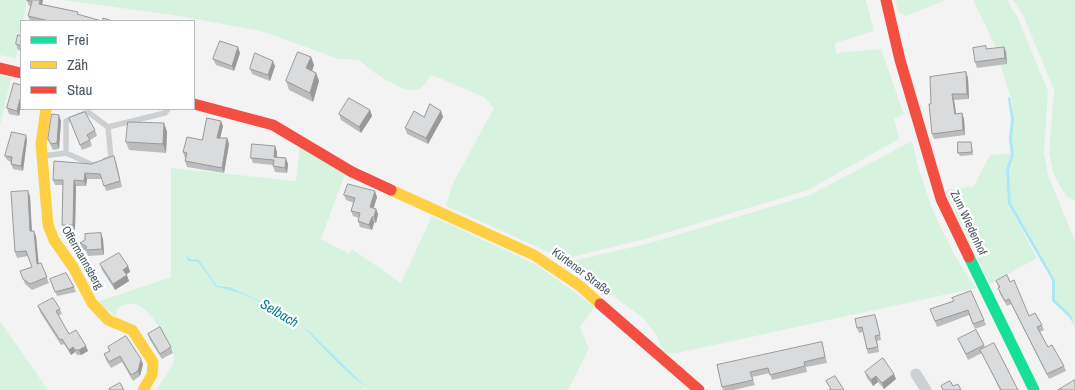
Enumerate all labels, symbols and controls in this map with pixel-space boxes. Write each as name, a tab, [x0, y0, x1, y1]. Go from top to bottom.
legend	[20, 20, 195, 110]
text: Frei	[67, 29, 89, 50]
text: Zäh	[67, 54, 88, 75]
text: Stau	[67, 79, 92, 100]
street label: Zum Wiedenhof	[947, 188, 989, 258]
street label: Offermannsberg	[58, 224, 106, 292]
street label: Kürtener Straße	[549, 245, 613, 299]
water label: Selbach	[257, 296, 301, 332]

